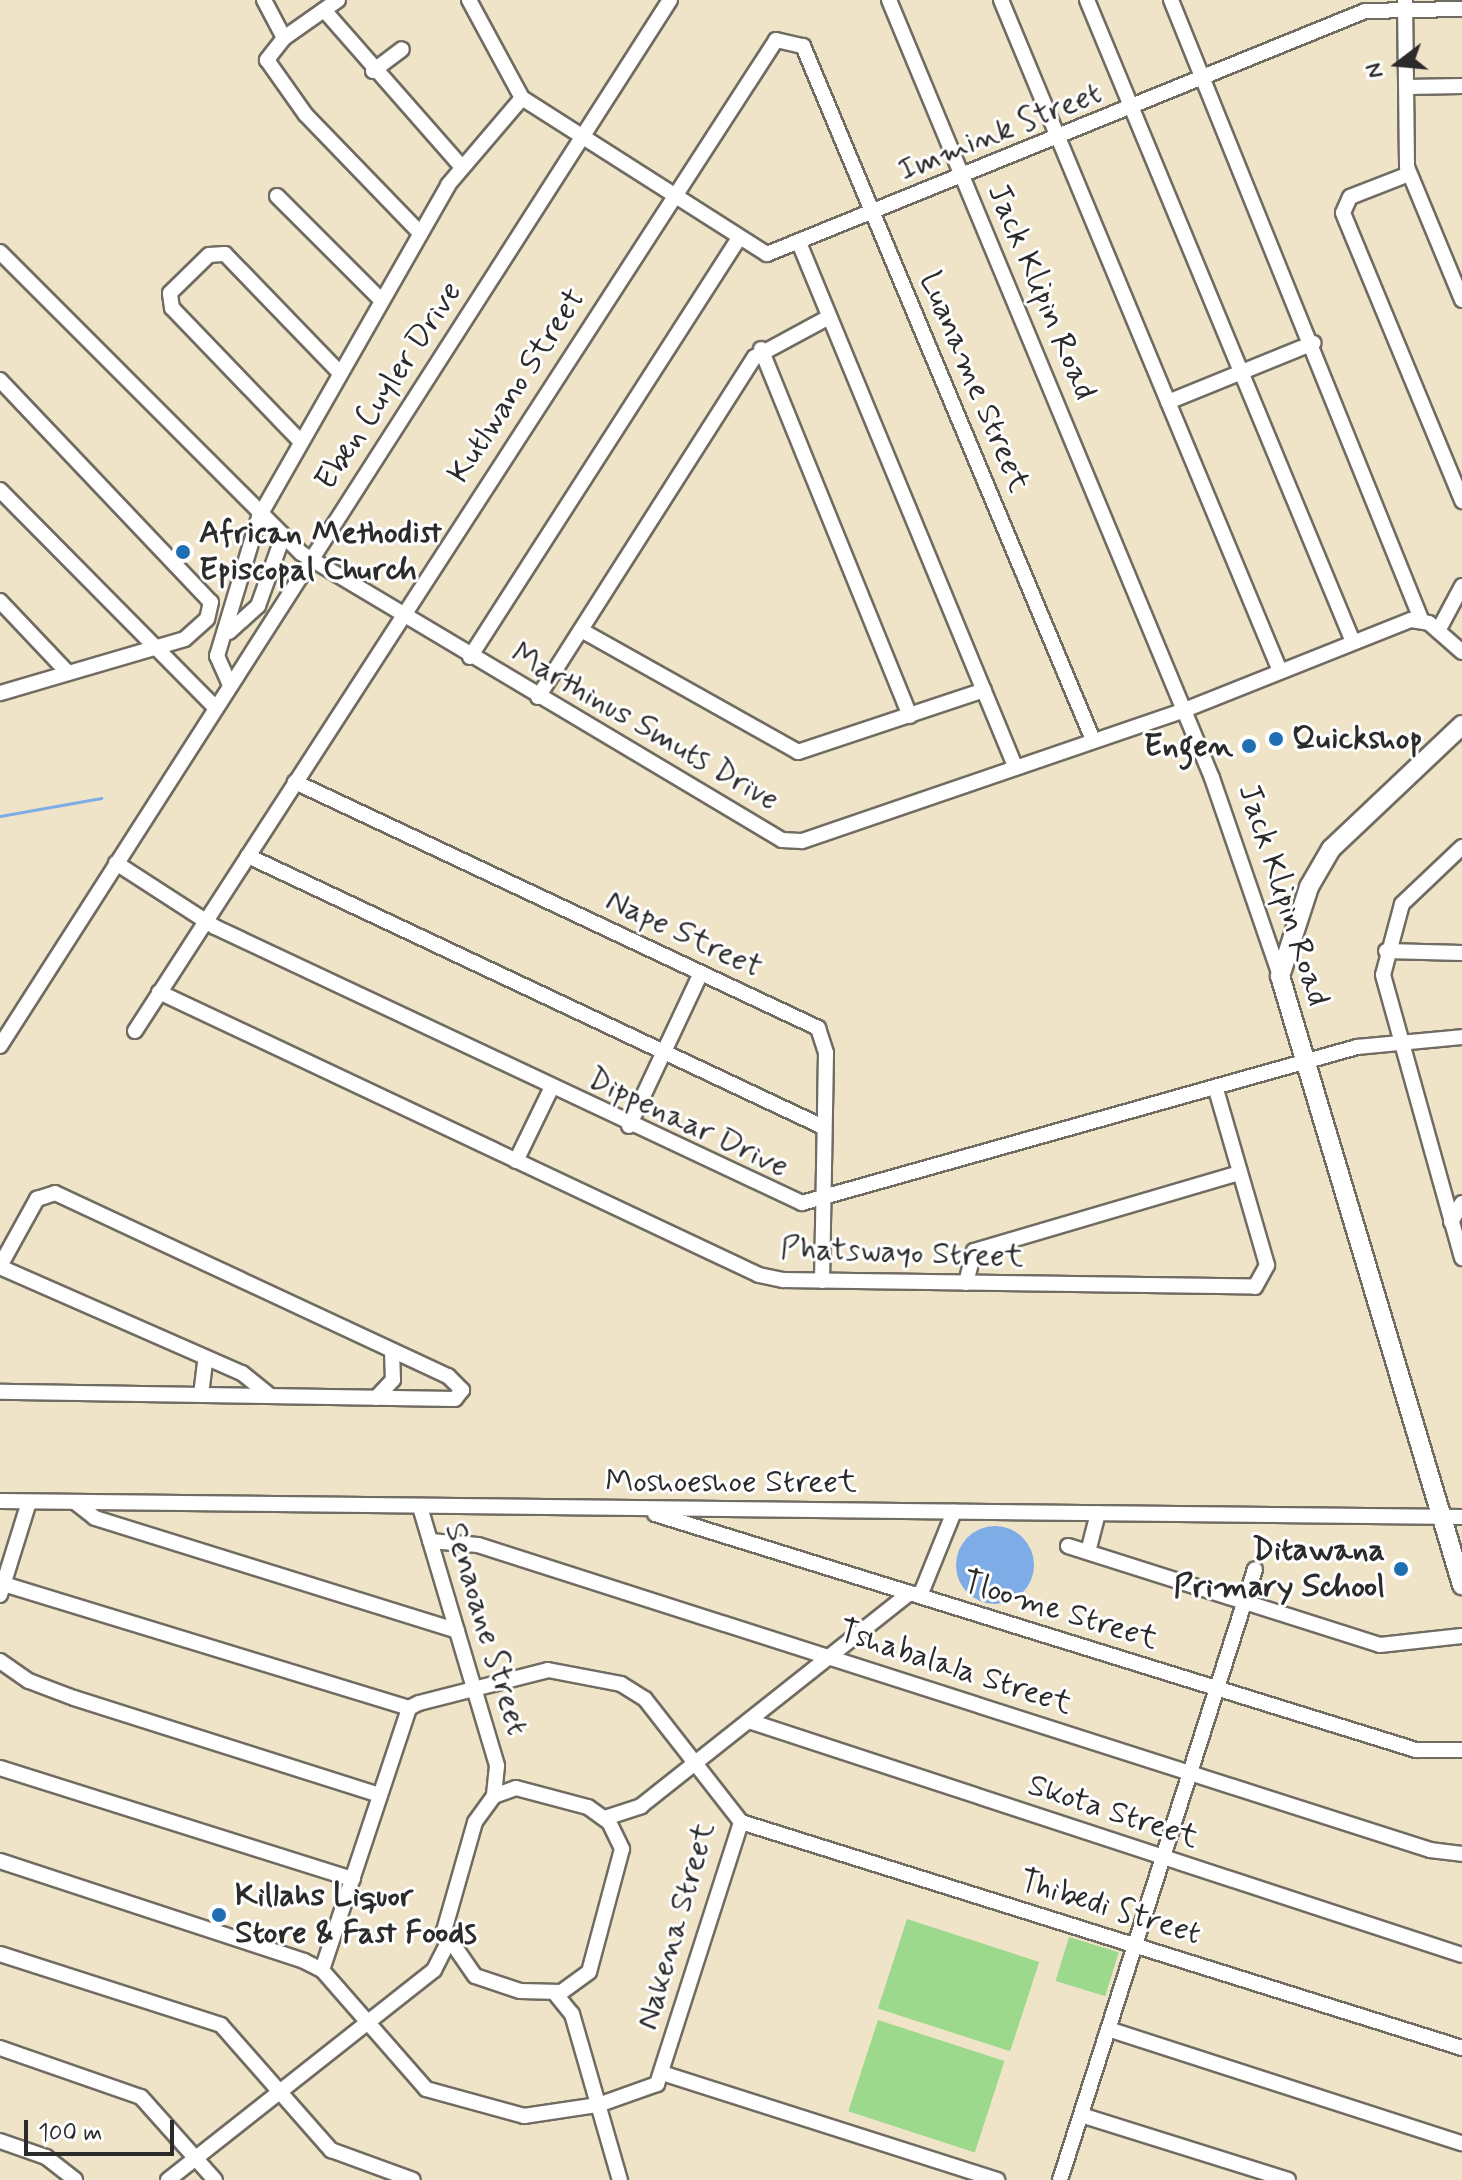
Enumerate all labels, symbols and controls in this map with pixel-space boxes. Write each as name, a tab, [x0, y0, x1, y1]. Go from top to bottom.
north arrow	[1358, 24, 1438, 104]
text: N	[1359, 60, 1390, 82]
street label: Immink Street	[890, 73, 1110, 191]
street label: Jack Klipin Road	[979, 180, 1103, 404]
street label: Luaname Street	[910, 266, 1038, 498]
street label: Eben Cuyler Drive	[307, 274, 471, 498]
street label: Kutlwano Street	[440, 282, 594, 490]
place label: African Methodist Episcopal Church	[199, 515, 439, 590]
marker: African Methodist Episcopal Church	[174, 543, 192, 561]
street label: Marthinus Smuts Drive	[500, 632, 790, 822]
place label: Quickshop	[1292, 720, 1422, 758]
place label: Engen	[1144, 727, 1233, 765]
marker: Quickshop	[1267, 730, 1285, 748]
marker: Engen	[1240, 737, 1258, 755]
street label: Jack Klipin Road	[1230, 781, 1336, 1009]
street label: Nape Street	[600, 881, 768, 987]
street label: Dippenaar Drive	[583, 1060, 793, 1186]
street label: Phatswayo Street	[780, 1230, 1024, 1276]
street label: Moshoeshoe Street	[605, 1463, 857, 1501]
street label: Senaoane Street	[435, 1515, 537, 1743]
place label: Ditawana Primary School	[1174, 1532, 1385, 1607]
marker: Ditawana Primary School	[1392, 1560, 1410, 1578]
street label: Tloome Street	[958, 1563, 1162, 1659]
street label: Tshabalala Street	[833, 1612, 1077, 1724]
street label: Skota Street	[1023, 1766, 1203, 1858]
street label: Nakena Street	[628, 1818, 724, 2034]
street label: Thibedi Street	[1012, 1861, 1208, 1955]
place label: Killahs Liquor Store & Fast Foods	[235, 1878, 477, 1953]
marker: Killahs Liquor Store & Fast Foods	[210, 1906, 228, 1924]
scale bar	[28, 2104, 178, 2154]
text: 100 m	[38, 2118, 102, 2149]

